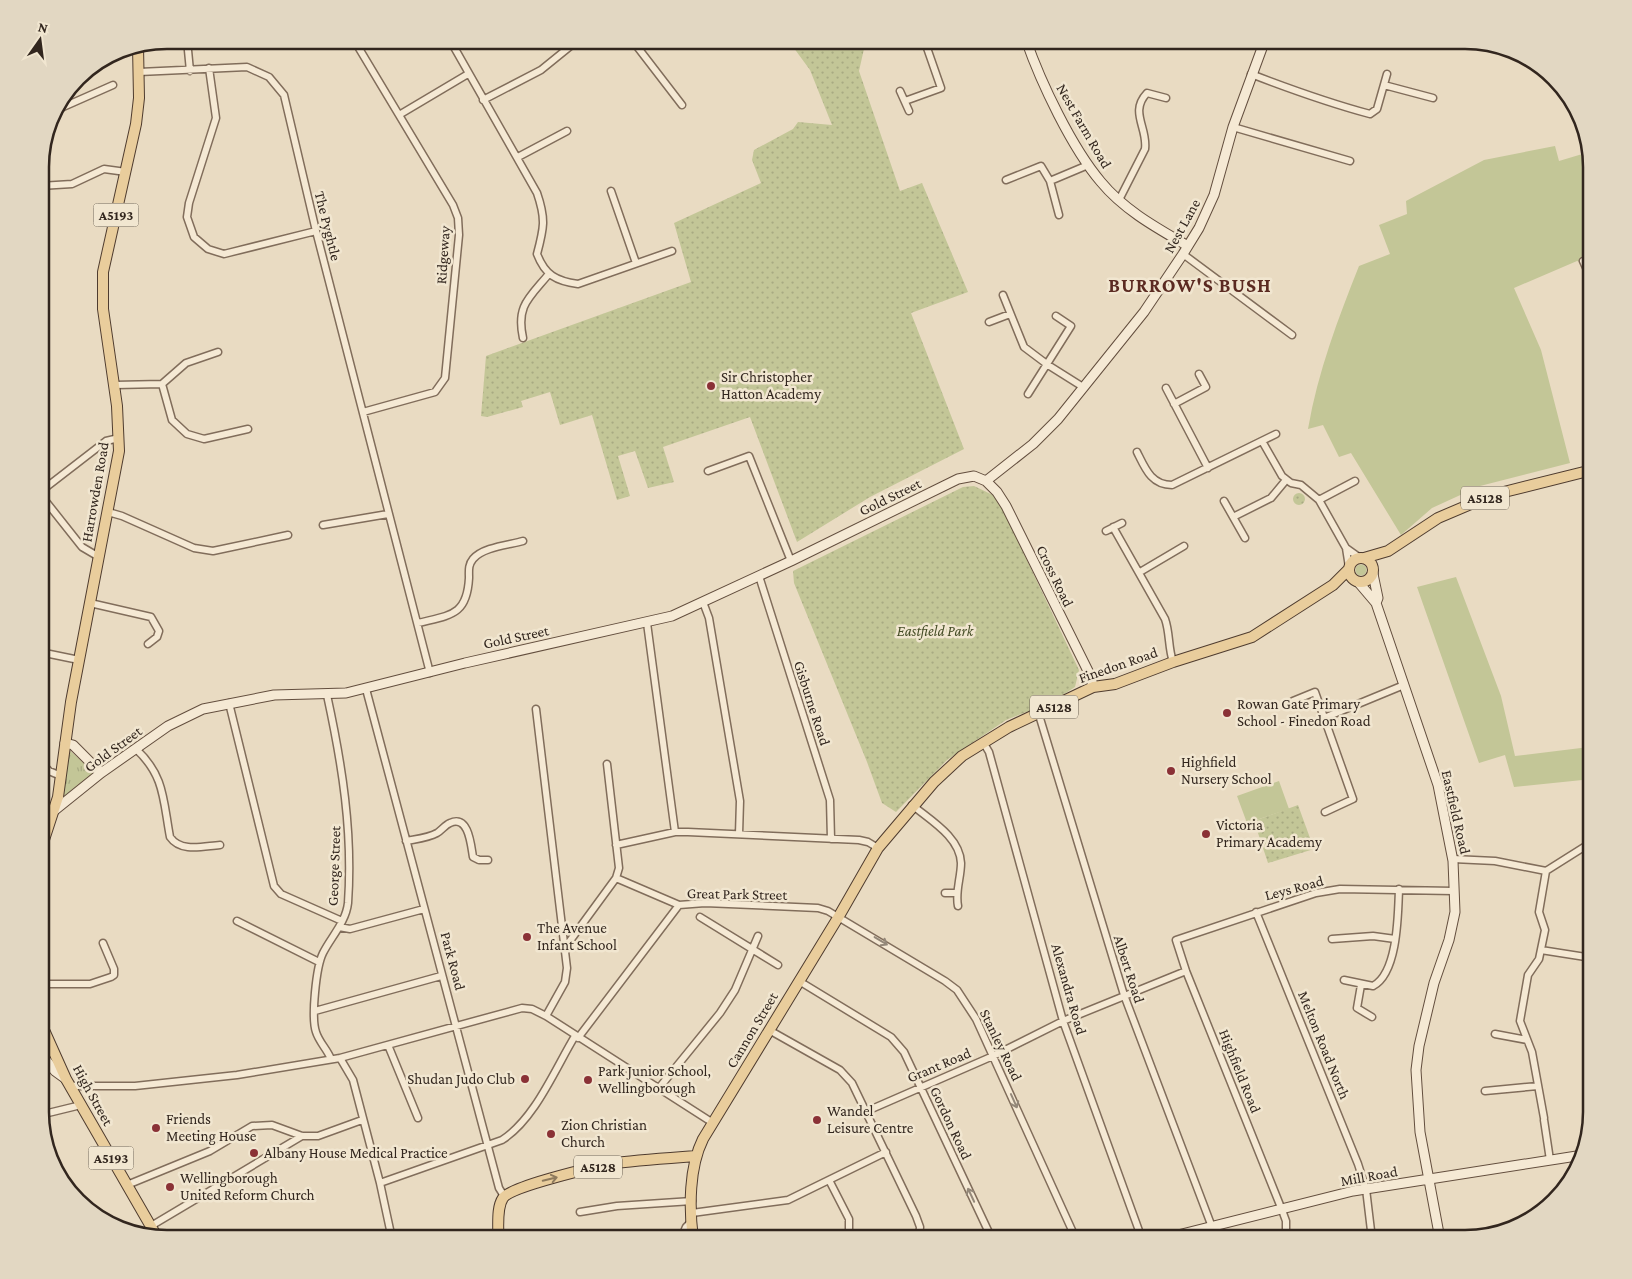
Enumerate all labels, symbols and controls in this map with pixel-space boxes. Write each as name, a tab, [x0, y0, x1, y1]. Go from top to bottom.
north arrow	[15, 15, 65, 65]
text: N	[37, 18, 50, 36]
street label: Nest Farm Road	[1053, 81, 1115, 171]
street label: The Pyghtle	[311, 190, 344, 263]
street label: Nest Lane	[1161, 196, 1204, 256]
road number: A5193	[94, 204, 138, 226]
street label: Ridgeway	[433, 225, 454, 285]
district label: BURROW'S BUSH	[1108, 274, 1272, 296]
place label: Sir Christopher Hatton Academy	[721, 369, 821, 403]
marker: Sir Christopher Hatton Academy	[705, 380, 717, 392]
street label: Harrowden Road	[78, 441, 112, 543]
street label: Gold Street	[857, 475, 924, 519]
road number: A5128	[1461, 486, 1509, 509]
street label: Cross Road	[1033, 543, 1077, 609]
street label: Gold Street	[482, 622, 551, 652]
park label: Eastfield Park	[897, 623, 975, 640]
street label: Finedon Road	[1076, 644, 1160, 686]
street label: Gisburne Road	[791, 659, 833, 747]
road number: A5128	[1030, 696, 1078, 719]
place label: Rowan Gate Primary School - Finedon Road	[1237, 696, 1371, 729]
marker: Rowan Gate Primary School - Finedon Road	[1221, 707, 1233, 719]
street label: Gold Street	[81, 722, 146, 775]
place label: Highfield Nursery School	[1181, 754, 1272, 788]
marker: Highfield Nursery School	[1165, 765, 1177, 777]
street label: Eastfield Road	[1439, 768, 1473, 856]
place label: Victoria Primary Academy	[1216, 817, 1322, 851]
street label: George Street	[325, 825, 344, 906]
marker: Victoria Primary Academy	[1200, 828, 1212, 840]
street label: Leys Road	[1263, 872, 1325, 904]
street label: Great Park Street	[687, 885, 788, 903]
place label: The Avenue Infant School	[537, 920, 617, 953]
street label: Park Road	[438, 930, 469, 992]
marker: The Avenue Infant School	[521, 931, 533, 943]
street label: Albert Road	[1111, 933, 1147, 1005]
one-way arrow	[874, 937, 888, 947]
street label: Alexandra Road	[1048, 942, 1090, 1036]
street label: Cannon Street	[723, 988, 781, 1071]
street label: Melton Road North	[1295, 989, 1353, 1101]
street label: Stanley Road	[976, 1007, 1025, 1084]
street label: Highfield Road	[1215, 1027, 1264, 1116]
street label: Grant Road	[905, 1044, 973, 1086]
street label: High Street	[69, 1062, 117, 1130]
place label: Park Junior School, Wellingborough	[598, 1063, 711, 1097]
place label: Shudan Judo Club	[407, 1071, 515, 1088]
marker: Shudan Judo Club	[519, 1073, 531, 1085]
marker: Park Junior School, Wellingborough	[582, 1074, 594, 1086]
street label: Gordon Road	[927, 1084, 975, 1162]
one-way arrow	[1009, 1093, 1019, 1108]
place label: Wandel Leisure Centre	[827, 1103, 914, 1136]
place label: Friends Meeting House	[166, 1111, 257, 1145]
marker: Wandel Leisure Centre	[811, 1114, 823, 1126]
place label: Zion Christian Church	[561, 1117, 647, 1150]
marker: Friends Meeting House	[150, 1122, 162, 1134]
marker: Zion Christian Church	[545, 1128, 557, 1140]
place label: Albany House Medical Practice	[264, 1145, 448, 1162]
road number: A5193	[88, 1146, 134, 1170]
marker: Albany House Medical Practice	[248, 1147, 260, 1159]
road number: A5128	[574, 1156, 622, 1178]
street label: Mill Road	[1339, 1163, 1399, 1189]
place label: Wellingborough United Reform Church	[180, 1170, 315, 1203]
one-way arrow	[541, 1174, 557, 1184]
marker: Wellingborough United Reform Church	[164, 1181, 176, 1193]
one-way arrow	[966, 1188, 975, 1203]

